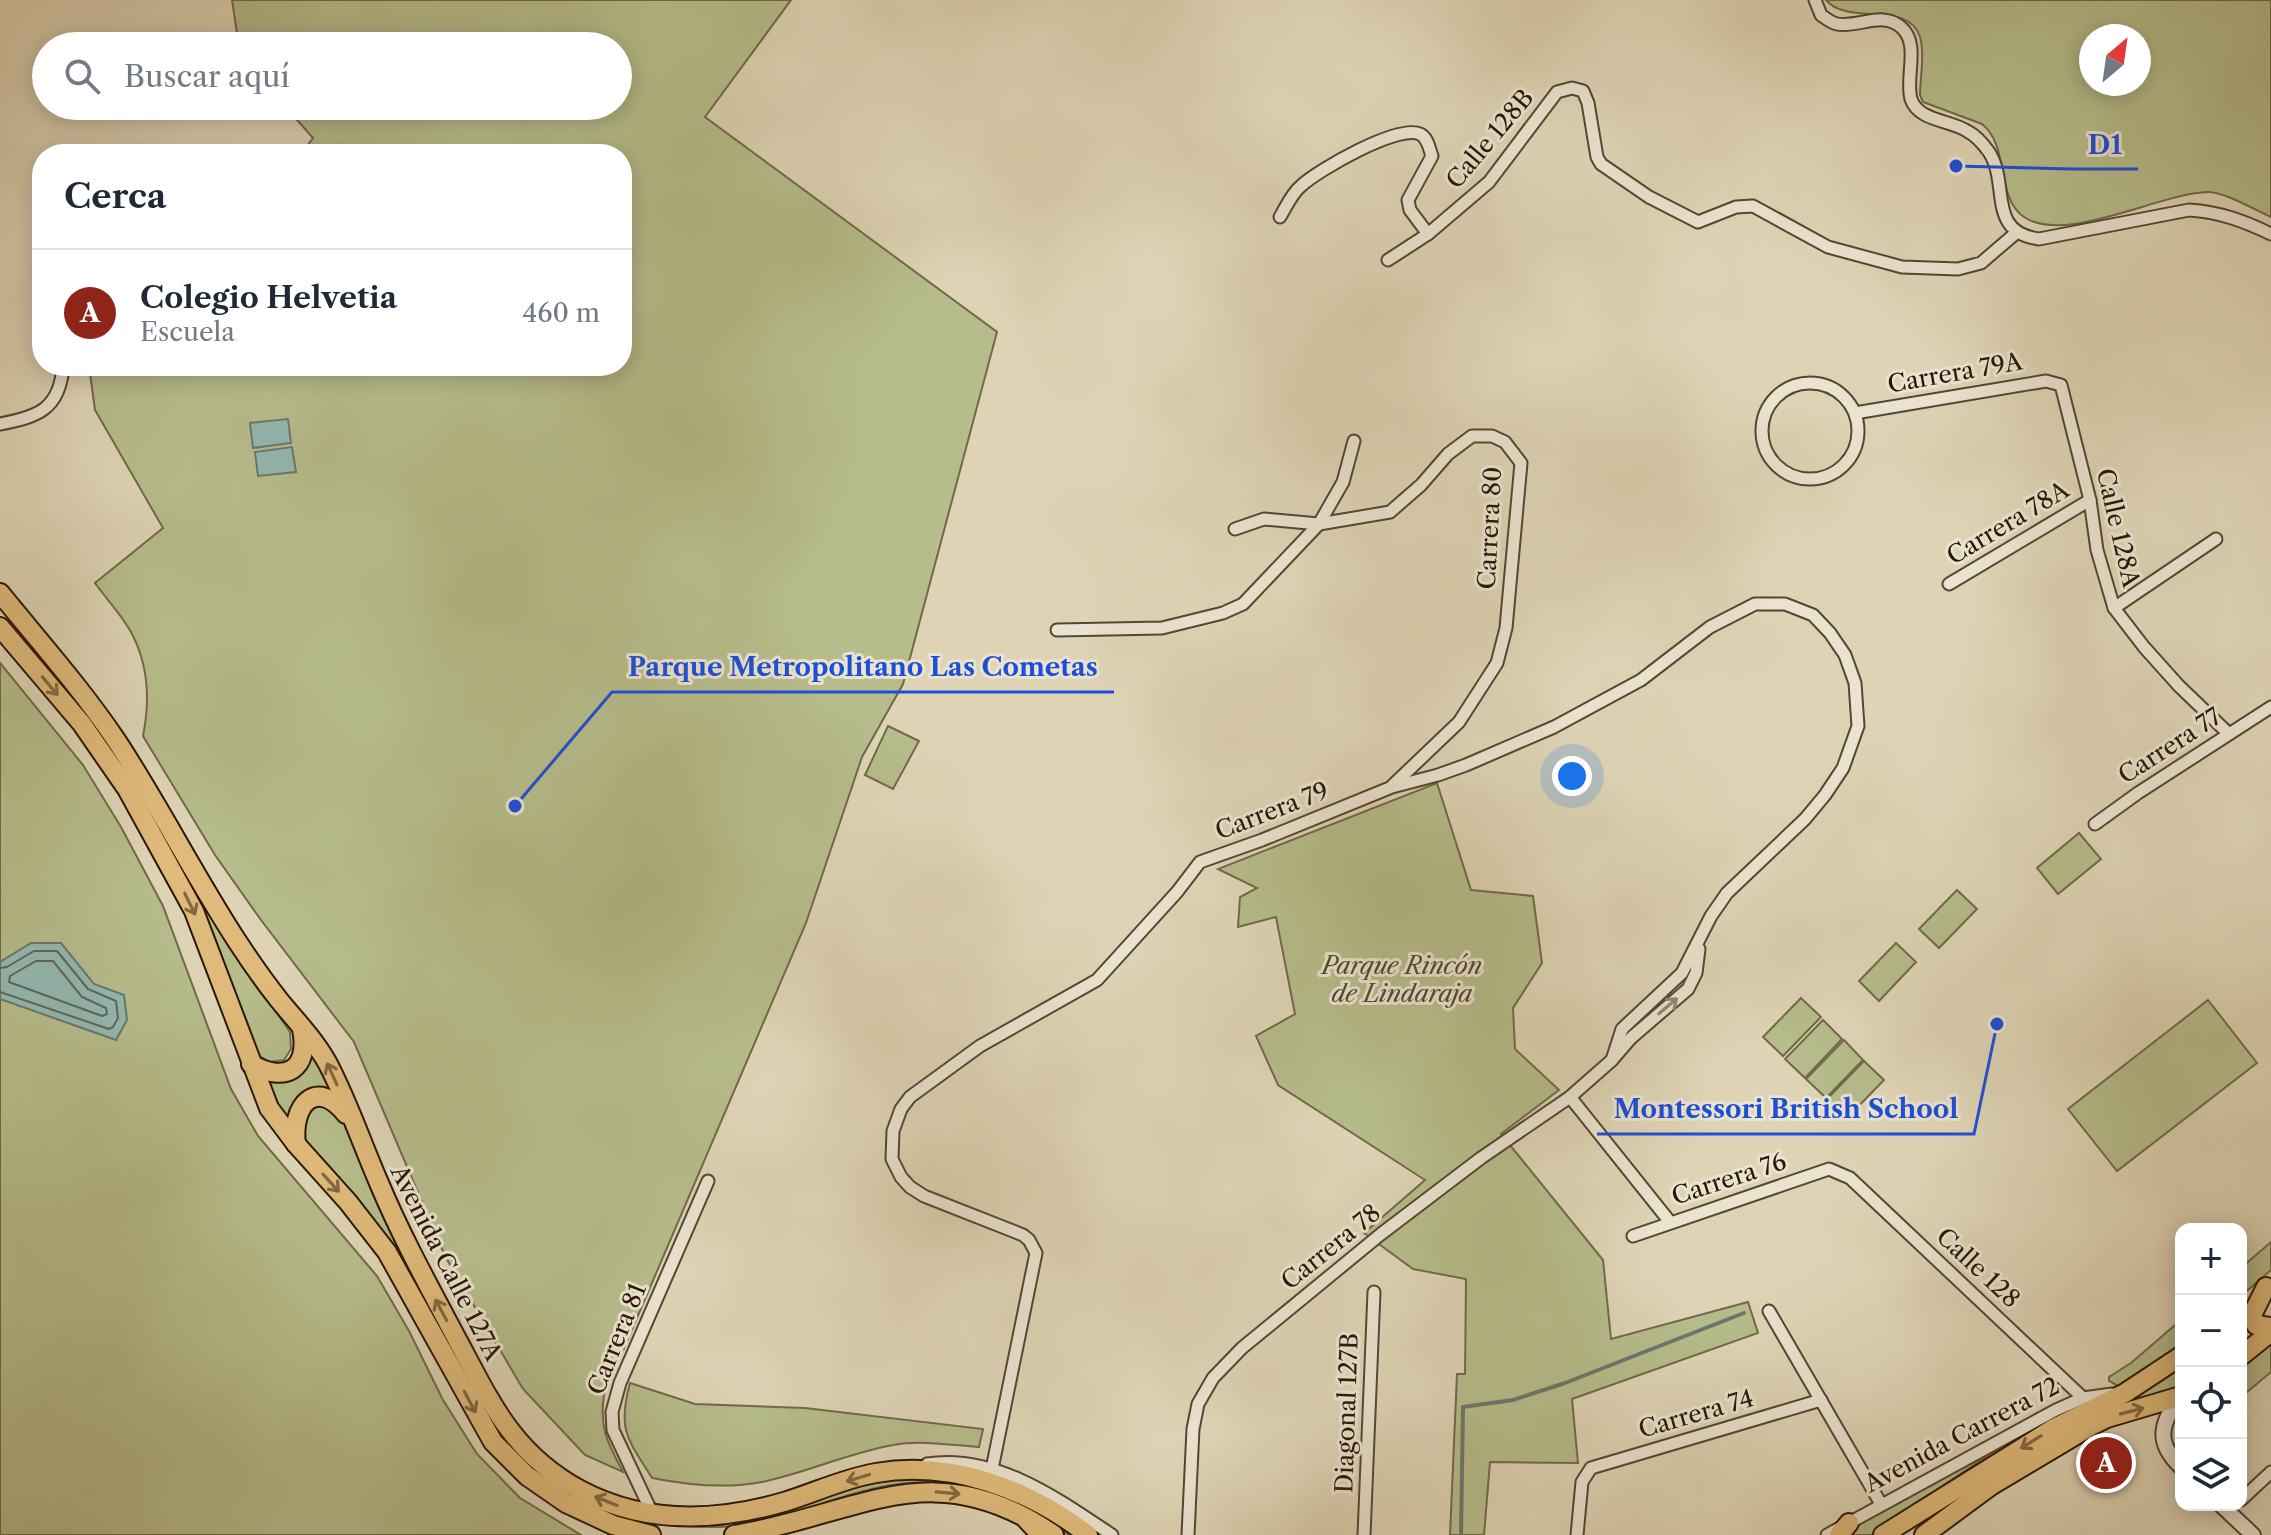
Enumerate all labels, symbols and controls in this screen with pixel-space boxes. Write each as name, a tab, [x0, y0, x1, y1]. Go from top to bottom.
north arrow	[2079, 24, 2151, 96]
search box	[32, 32, 632, 120]
icon: search	[60, 54, 104, 98]
text: Buscar aquí	[124, 58, 290, 95]
street label: Calle 128B	[1440, 83, 1539, 194]
callout: D1	[2072, 119, 2138, 169]
text: D1	[2088, 129, 2122, 161]
text: Cerca	[64, 175, 166, 217]
text: Colegio Helvetia	[140, 279, 397, 316]
text: A	[80, 297, 100, 329]
text: 460 m	[522, 297, 600, 329]
text: Escuela	[140, 316, 235, 348]
street label: Carrera 79A	[1885, 346, 2026, 399]
street label: Carrera 80	[1472, 466, 1507, 590]
street label: Calle 128A	[2091, 466, 2147, 591]
street label: Carrera 78A	[1942, 474, 2075, 570]
callout: Parque Metropolitano Las Cometas	[612, 642, 1114, 692]
text: Parque Metropolitano Las Cometas	[628, 651, 1098, 683]
one-way arrow	[41, 676, 59, 696]
street label: Carrera 77	[2113, 701, 2227, 790]
your location	[1552, 756, 1592, 796]
street label: Carrera 79	[1211, 776, 1333, 845]
one-way arrow	[183, 892, 199, 916]
park label: Parque Rincón de Lindaraja	[1320, 951, 1482, 1008]
one-way arrow	[1657, 997, 1677, 1015]
one-way arrow	[324, 1062, 339, 1086]
callout: Montessori British School	[1597, 1084, 1974, 1134]
text: Montessori British School	[1614, 1093, 1958, 1125]
street label: Carrera 76	[1668, 1146, 1790, 1211]
street label: Avenida Calle 127A	[384, 1159, 509, 1367]
one-way arrow	[322, 1173, 340, 1193]
street label: Carrera 78	[1275, 1198, 1386, 1295]
street label: Calle 128	[1931, 1222, 2026, 1313]
map controls	[2175, 1223, 2247, 1511]
button: +	[2175, 1223, 2247, 1295]
street label: Carrera 81	[581, 1279, 652, 1399]
button: −	[2175, 1295, 2247, 1367]
one-way arrow	[433, 1298, 449, 1322]
street label: Diagonal 127B	[1329, 1332, 1364, 1494]
button: locate	[2175, 1367, 2247, 1439]
street label: Avenida Carrera 72	[1858, 1371, 2064, 1499]
street label: Carrera 74	[1635, 1383, 1757, 1444]
one-way arrow	[462, 1390, 478, 1413]
one-way arrow	[2119, 1403, 2144, 1418]
pin: A	[2080, 1433, 2132, 1493]
one-way arrow	[2020, 1435, 2043, 1451]
button: layers	[2175, 1439, 2247, 1511]
one-way arrow	[845, 1471, 871, 1486]
one-way arrow	[934, 1486, 961, 1501]
one-way arrow	[594, 1493, 619, 1507]

